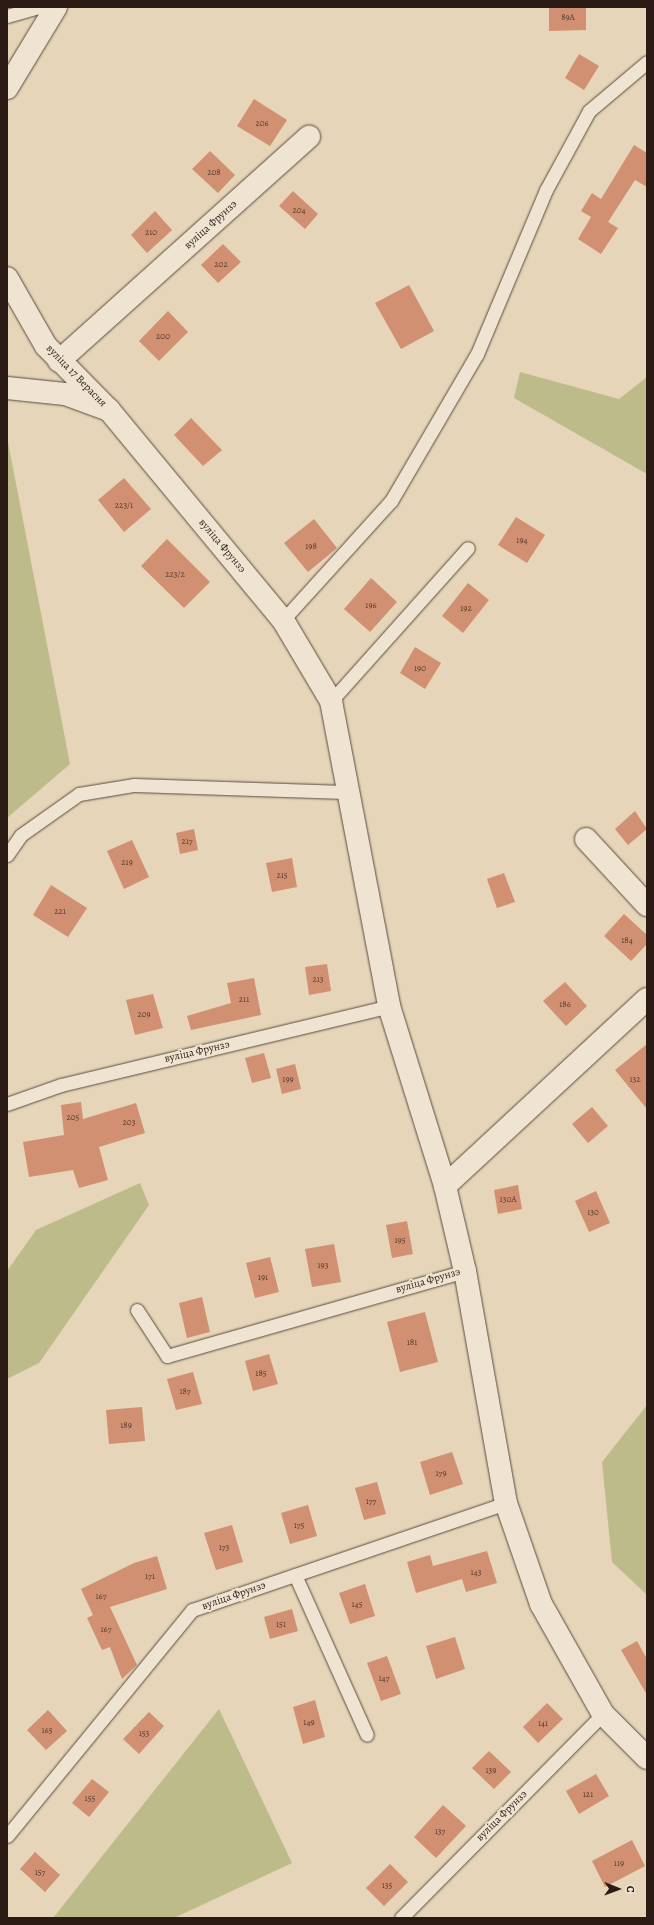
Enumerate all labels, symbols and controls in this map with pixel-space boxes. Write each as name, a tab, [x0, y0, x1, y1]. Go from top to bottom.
house number: 89А	[561, 12, 575, 22]
house number: 206	[255, 118, 269, 128]
house number: 208	[207, 167, 221, 177]
street label: вуліца Фрунзэ	[182, 198, 240, 252]
house number: 204	[292, 205, 306, 215]
house number: 210	[145, 227, 157, 237]
house number: 202	[214, 259, 228, 269]
house number: 200	[156, 331, 170, 341]
street label: вуліца 17 Верасня	[43, 342, 109, 410]
house number: 223/1	[115, 500, 133, 510]
street label: вуліца Фрунзэ	[196, 516, 248, 576]
house number: 194	[516, 535, 528, 545]
house number: 198	[305, 541, 317, 551]
house number: 223/2	[165, 569, 185, 579]
house number: 196	[365, 600, 377, 610]
house number: 192	[460, 603, 472, 613]
house number: 190	[414, 663, 426, 673]
house number: 217	[181, 836, 193, 846]
house number: 219	[121, 857, 133, 867]
house number: 215	[276, 870, 288, 880]
house number: 221	[54, 906, 66, 916]
house number: 184	[621, 935, 633, 945]
house number: 213	[312, 974, 324, 984]
house number: 211	[239, 994, 249, 1004]
house number: 186	[559, 999, 571, 1009]
house number: 209	[137, 1009, 151, 1019]
street label: вуліца Фрунзэ	[163, 1038, 231, 1066]
house number: 199	[282, 1074, 294, 1084]
house number: 132	[629, 1074, 641, 1084]
house number: 205	[67, 1112, 79, 1122]
house number: 203	[123, 1117, 135, 1127]
house number: 130А	[500, 1194, 516, 1204]
house number: 130	[587, 1207, 599, 1217]
house number: 195	[394, 1235, 406, 1245]
house number: 193	[318, 1260, 328, 1270]
street label: вуліца Фрунзэ	[394, 1265, 462, 1297]
house number: 191	[258, 1272, 268, 1282]
house number: 181	[407, 1337, 417, 1347]
house number: 185	[255, 1368, 267, 1378]
house number: 187	[179, 1386, 191, 1396]
house number: 189	[120, 1420, 132, 1430]
house number: 179	[436, 1468, 446, 1478]
house number: 177	[366, 1496, 376, 1506]
house number: 175	[294, 1520, 304, 1530]
house number: 173	[219, 1542, 229, 1552]
house number: 143	[471, 1567, 481, 1577]
house number: 171	[145, 1571, 155, 1581]
street label: вуліца Фрунзэ	[200, 1579, 268, 1613]
house number: 167	[95, 1591, 107, 1601]
house number: 145	[351, 1599, 363, 1609]
house number: 151	[276, 1619, 286, 1629]
house number: 167	[100, 1624, 112, 1634]
house number: 147	[379, 1673, 389, 1683]
house number: 149	[303, 1717, 315, 1727]
house number: 141	[538, 1718, 548, 1728]
house number: 165	[41, 1725, 53, 1735]
house number: 153	[139, 1728, 149, 1738]
house number: 139	[486, 1765, 496, 1775]
street label: вуліца Фрунзэ	[474, 1788, 530, 1844]
house number: 121	[583, 1789, 593, 1799]
house number: 155	[85, 1793, 95, 1803]
house number: 137	[435, 1826, 445, 1836]
house number: 119	[614, 1858, 624, 1868]
house number: 157	[35, 1867, 45, 1877]
north arrow	[598, 1869, 638, 1909]
house number: 135	[382, 1880, 392, 1890]
text: С	[623, 1886, 638, 1893]

